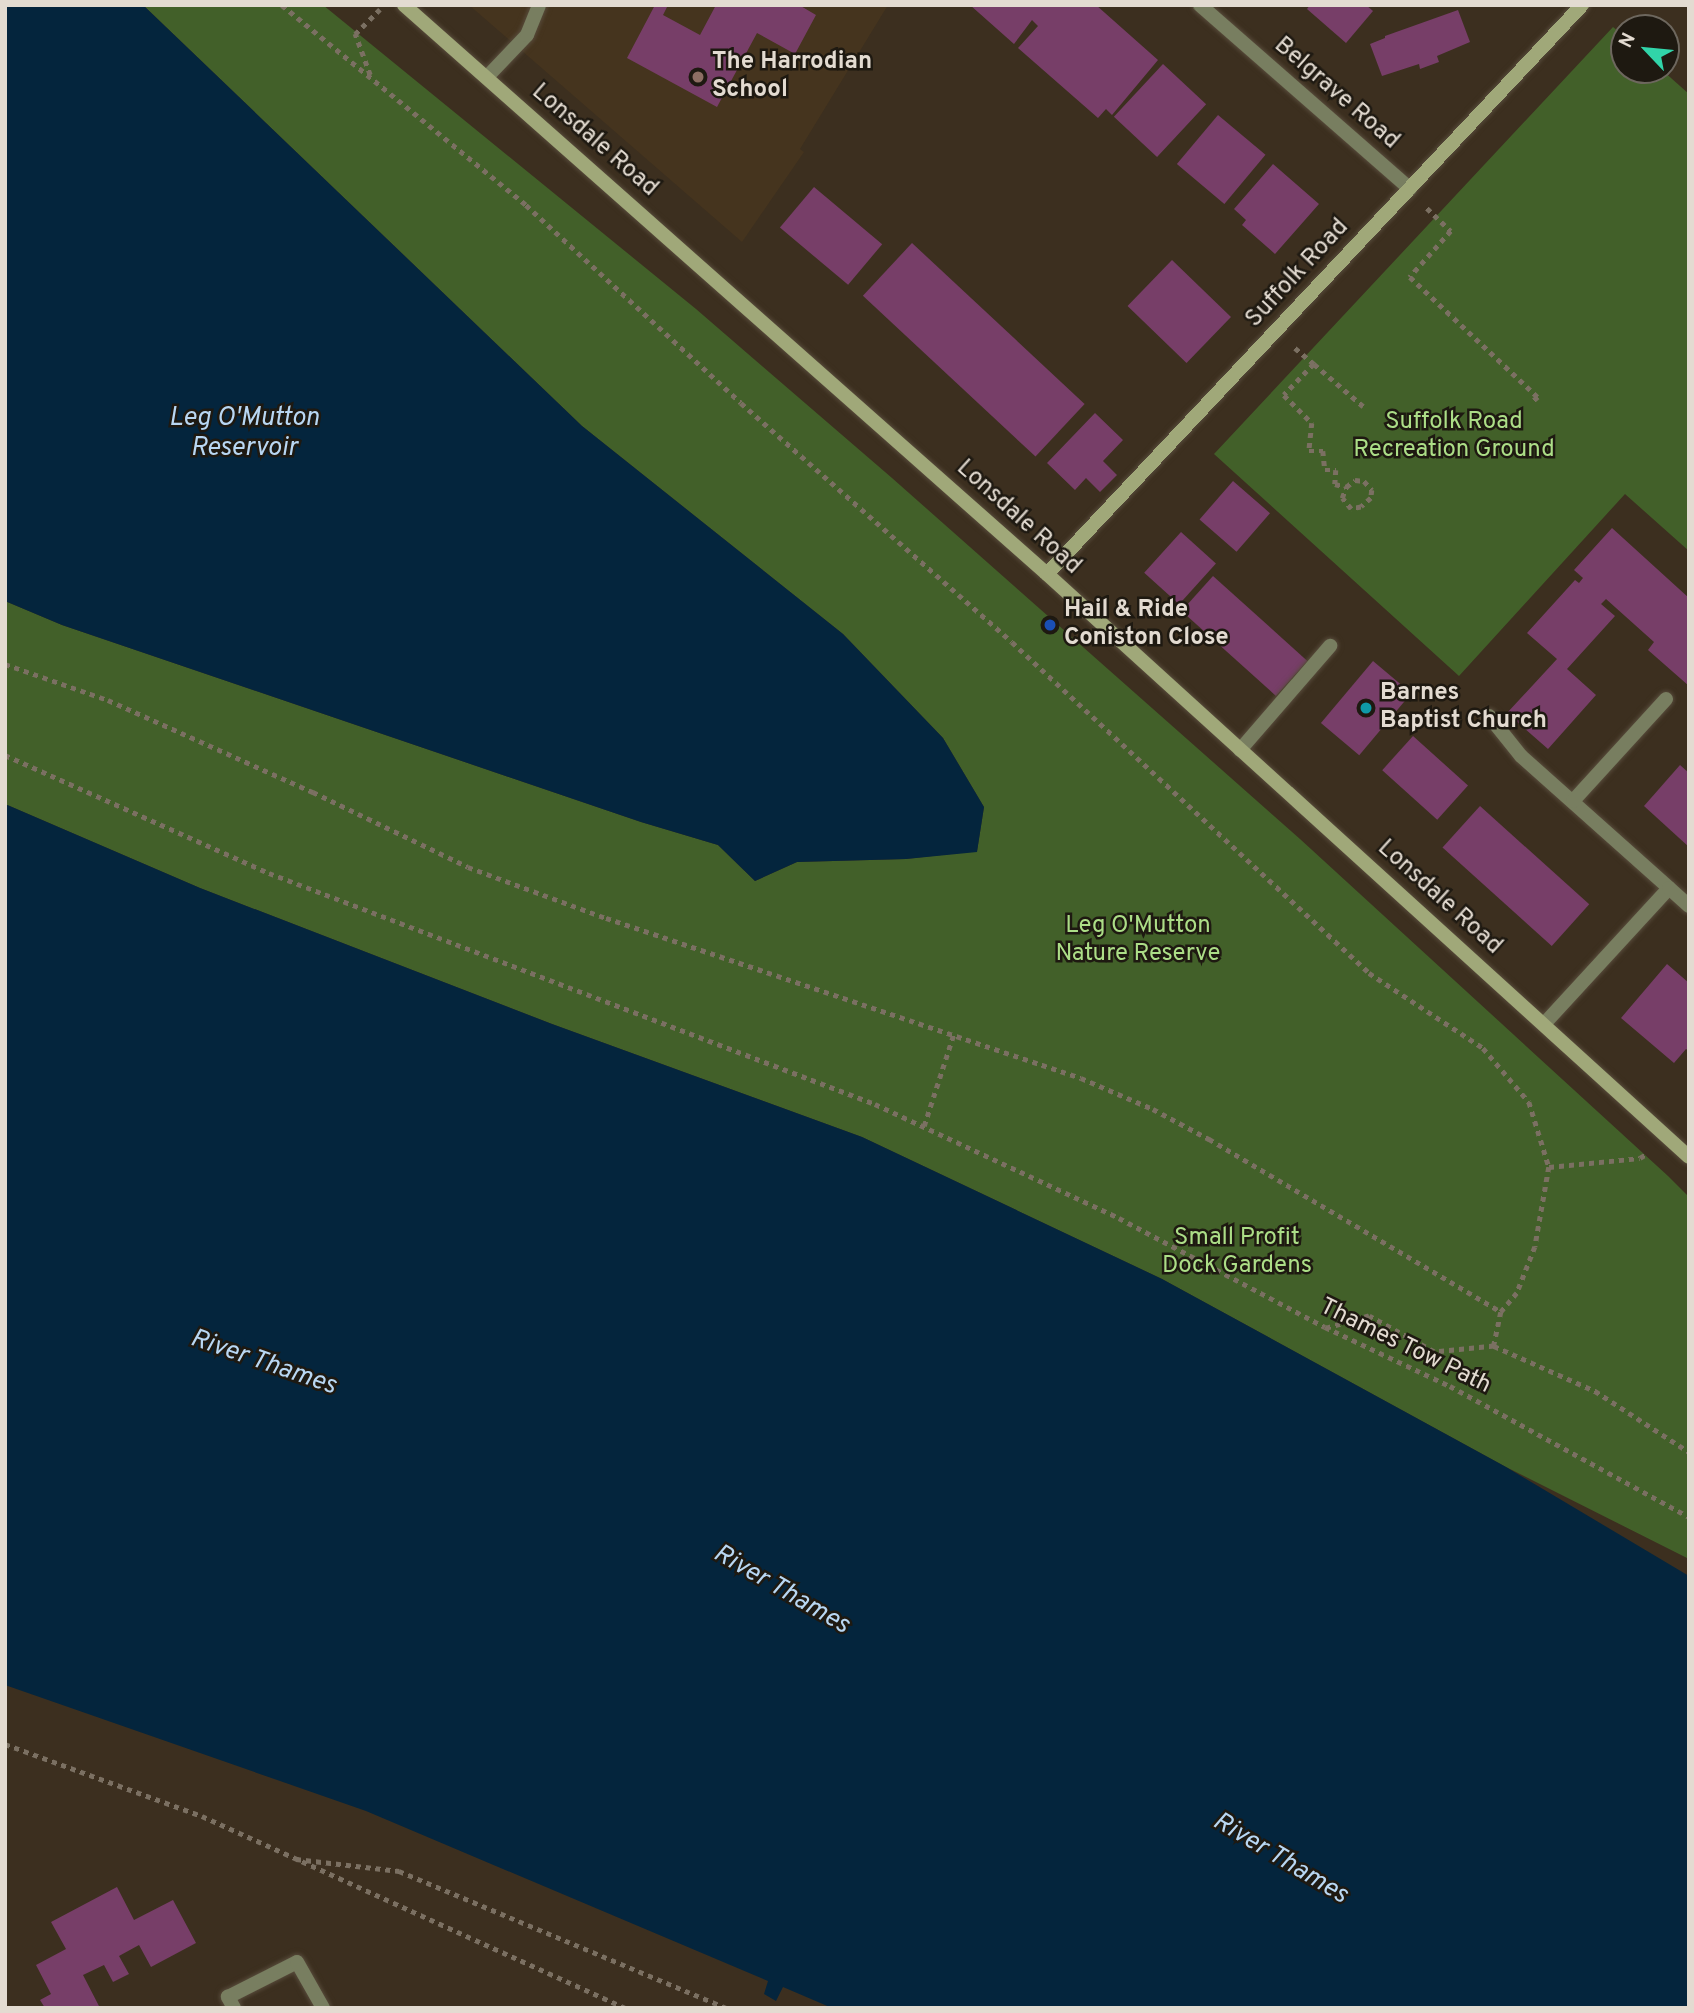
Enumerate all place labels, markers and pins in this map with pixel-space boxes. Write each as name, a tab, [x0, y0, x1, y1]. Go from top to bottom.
place label: The Harrodian School	[712, 49, 872, 105]
marker: The Harrodian School	[690, 69, 706, 85]
place label: Hail & Ride Coniston Close	[1064, 597, 1229, 653]
marker: Hail & Ride Coniston Close	[1042, 617, 1058, 633]
place label: Barnes Baptist Church	[1380, 680, 1547, 736]
marker: Barnes Baptist Church	[1358, 700, 1374, 716]

